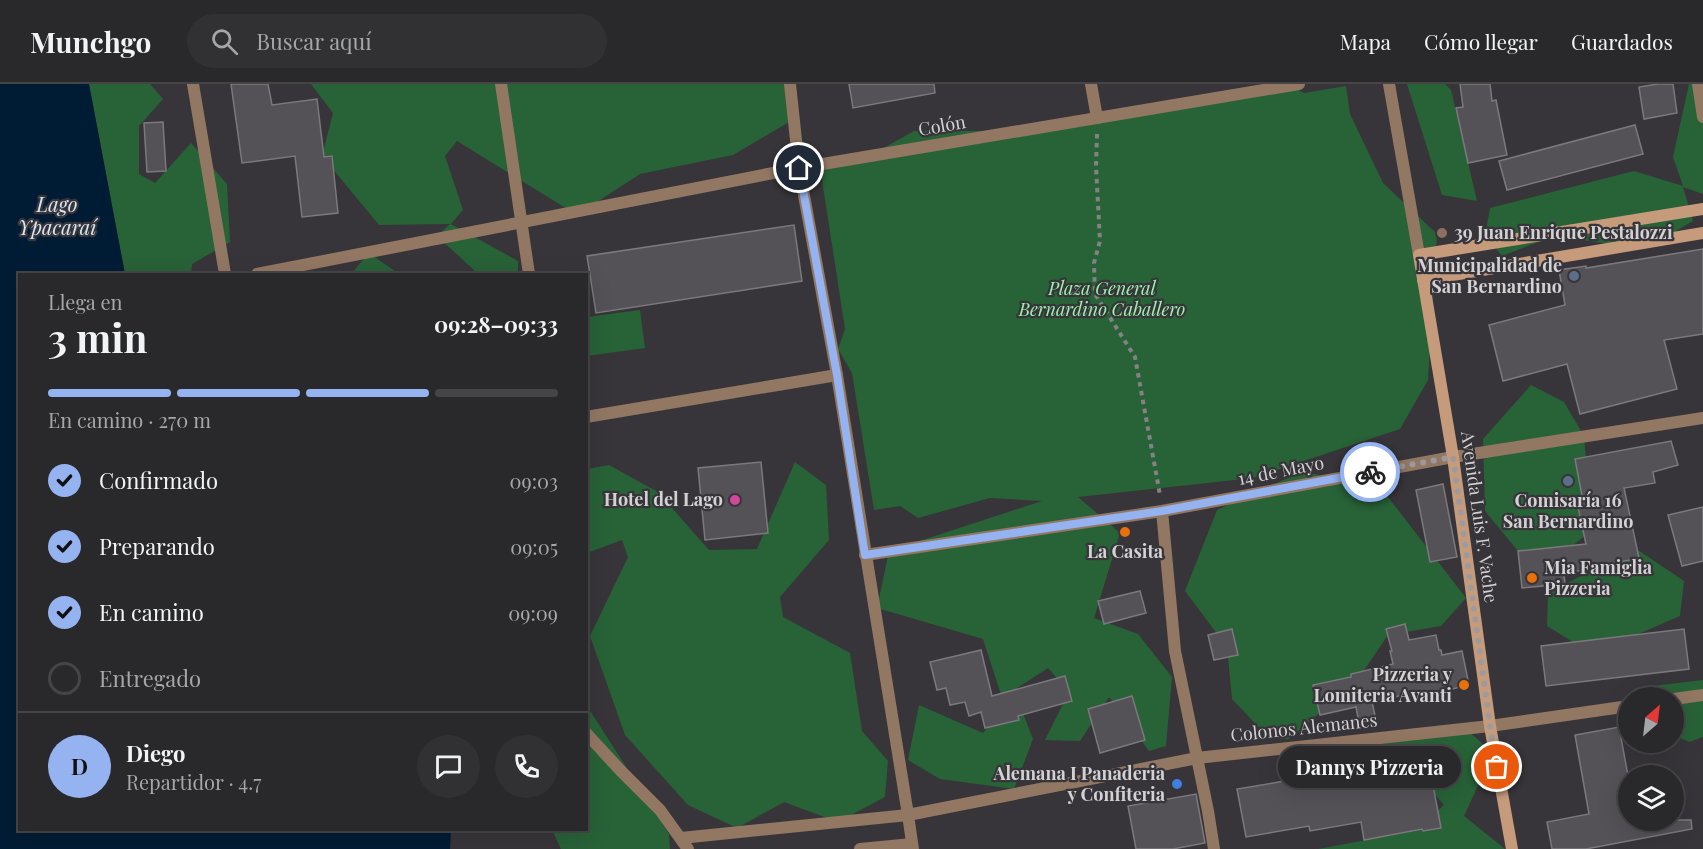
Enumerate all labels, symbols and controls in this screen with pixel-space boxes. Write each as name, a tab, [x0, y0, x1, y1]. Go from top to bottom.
search box	[187, 14, 607, 68]
text: Munchgo	[30, 23, 151, 60]
icon: search	[208, 25, 241, 58]
text: Buscar aquí	[256, 26, 372, 56]
text: Mapa	[1340, 27, 1391, 55]
text: Cómo llegar	[1424, 27, 1538, 55]
text: Guardados	[1571, 27, 1673, 55]
street label: Colón	[916, 109, 968, 141]
pin	[773, 142, 824, 193]
icon: home	[782, 151, 815, 184]
water label: Lago Ypacaraí	[18, 190, 98, 240]
place label: 39 Juan Enrique Pestalozzi	[1454, 220, 1673, 244]
marker: 39 Juan Enrique Pestalozzi	[1435, 226, 1449, 240]
place label: Municipalidad de San Bernardino	[1417, 253, 1562, 298]
marker: Municipalidad de San Bernardino	[1567, 269, 1581, 283]
park label: Plaza General Bernardino Caballero	[1018, 276, 1186, 321]
text: Llega en	[48, 288, 123, 315]
text: 09:28–09:33	[434, 309, 558, 339]
text: 3 min	[48, 311, 147, 363]
text: En camino · 270 m	[48, 406, 211, 433]
street label: Avenida Luis F. Vache	[1456, 429, 1504, 604]
courier	[1340, 442, 1400, 502]
street label: 14 de Mayo	[1236, 450, 1326, 490]
icon: bike	[1354, 456, 1387, 489]
icon: check	[48, 464, 81, 497]
text: Confirmado	[99, 465, 218, 495]
text: 09:03	[509, 467, 558, 494]
marker: Comisaría 16 San Bernardino	[1561, 474, 1575, 488]
place label: Hotel del Lago	[604, 487, 723, 511]
place label: Comisaría 16 San Bernardino	[1503, 488, 1633, 533]
marker: Hotel del Lago	[728, 493, 742, 507]
marker: La Casita	[1118, 525, 1132, 539]
icon: check	[48, 530, 81, 563]
text: Preparando	[99, 531, 215, 561]
text: 09:05	[510, 533, 558, 560]
place label: La Casita	[1087, 539, 1164, 563]
place label: Mia Famiglia Pizzeria	[1544, 555, 1653, 600]
marker: Mia Famiglia Pizzeria	[1525, 571, 1539, 585]
icon: check	[48, 596, 81, 629]
text: En camino	[99, 597, 204, 627]
text: 09:09	[508, 599, 558, 626]
place label: Pizzeria y Lomiteria Avanti	[1314, 662, 1453, 707]
text: Entregado	[99, 663, 201, 693]
marker: Pizzeria y Lomiteria Avanti	[1457, 678, 1471, 692]
north arrow	[1618, 687, 1684, 753]
map controls	[1618, 687, 1684, 831]
street label: Colonos Alemanes	[1229, 707, 1379, 747]
button: chat	[417, 735, 480, 798]
button: phone	[495, 735, 558, 798]
text: Diego	[126, 738, 185, 768]
pin	[1471, 741, 1522, 792]
callout: Dannys Pizzeria	[1278, 746, 1461, 788]
icon: bag	[1480, 750, 1513, 783]
text: D	[71, 751, 88, 781]
text: Dannys Pizzeria	[1295, 753, 1444, 780]
place label: Alemana I Panaderia y Confiteria	[992, 761, 1166, 806]
button: layers	[1618, 765, 1684, 831]
text: Repartidor · 4.7	[126, 768, 261, 795]
marker: Alemana I Panaderia y Confiteria	[1170, 777, 1184, 791]

